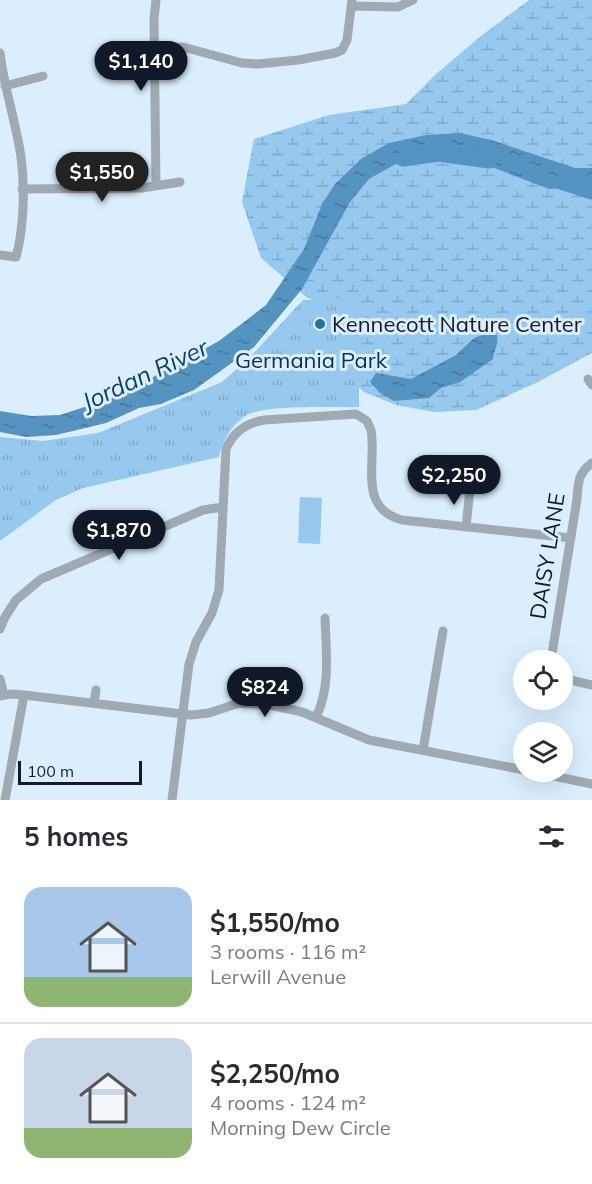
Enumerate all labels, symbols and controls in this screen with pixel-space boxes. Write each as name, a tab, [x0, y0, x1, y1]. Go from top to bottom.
pin: $1,140	[92, 41, 190, 92]
text: $1,140	[109, 48, 173, 73]
pin: $1,550	[53, 152, 151, 203]
text: $1,550	[70, 159, 134, 184]
place label: Kennecott Nature Center	[332, 310, 582, 338]
marker: Kennecott Nature Center	[313, 317, 327, 331]
water label: Jordan River	[75, 331, 214, 417]
park label: Germania Park	[235, 346, 388, 374]
pin: $2,250	[405, 455, 503, 506]
text: $2,250	[422, 462, 486, 487]
street label: DAISY LANE	[523, 491, 571, 621]
pin: $1,870	[70, 510, 168, 561]
text: $1,870	[87, 517, 151, 542]
map controls	[513, 650, 573, 782]
button: locate	[513, 650, 573, 710]
pin: $824	[229, 667, 301, 718]
text: $824	[241, 674, 289, 699]
button: layers	[513, 722, 573, 782]
scale bar	[18, 758, 142, 786]
text: 100 m	[27, 761, 74, 781]
text: 5 homes	[24, 820, 128, 853]
icon: filters	[535, 820, 568, 853]
text: $1,550/mo	[210, 906, 340, 939]
icon: home	[72, 911, 144, 983]
text: 3 rooms · 116 m²	[210, 939, 366, 964]
text: Lerwill Avenue	[210, 964, 346, 989]
text: $2,250/mo	[210, 1057, 340, 1090]
icon: home	[72, 1062, 144, 1134]
text: 4 rooms · 124 m²	[210, 1090, 366, 1115]
text: Morning Dew Circle	[210, 1115, 391, 1140]

